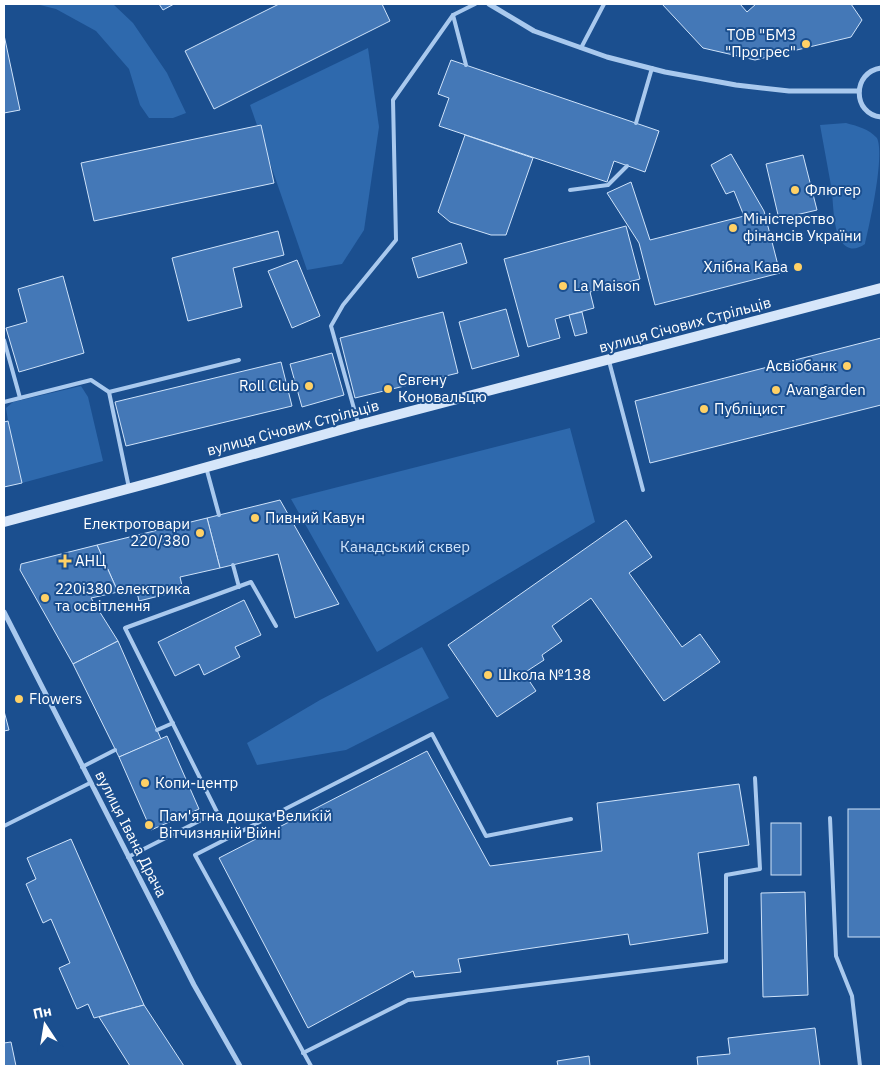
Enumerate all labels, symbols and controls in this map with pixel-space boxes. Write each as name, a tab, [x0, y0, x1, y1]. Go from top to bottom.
place label: ТОВ "БМЗ "Прогрес"	[725, 25, 796, 61]
marker: ТОВ "БМЗ "Прогрес"	[800, 38, 812, 50]
place label: Флюгер	[805, 180, 861, 199]
marker: Флюгер	[789, 184, 801, 196]
place label: Міністерство фінансів України	[743, 209, 862, 245]
marker: Міністерство фінансів України	[727, 222, 739, 234]
place label: Хлібна Кава	[704, 257, 788, 276]
marker: Хлібна Кава	[792, 261, 804, 273]
place label: La Maison	[573, 276, 640, 295]
marker: La Maison	[557, 280, 569, 292]
street label: вулиця Січових Стрільців	[597, 292, 773, 357]
place label: Асвіобанк	[766, 356, 837, 375]
marker: Асвіобанк	[841, 360, 853, 372]
place label: Євгену Коновальцю	[398, 370, 487, 406]
place label: Roll Club	[239, 376, 299, 395]
marker: Roll Club	[303, 380, 315, 392]
place label: Avangarden	[786, 380, 866, 399]
marker: Євгену Коновальцю	[382, 383, 394, 395]
marker: Avangarden	[770, 384, 782, 396]
street label: вулиця Січових Стрільців	[205, 395, 381, 460]
place label: Публіцист	[714, 399, 785, 418]
marker: Публіцист	[698, 403, 710, 415]
place label: Пивний Кавун	[265, 508, 365, 527]
marker: Пивний Кавун	[249, 512, 261, 524]
place label: Електротовари 220/380	[83, 514, 190, 550]
marker: Електротовари 220/380	[194, 527, 206, 539]
park label: Канадський сквер	[340, 537, 470, 556]
place label: АНЦ	[75, 551, 106, 570]
marker: АНЦ	[59, 555, 71, 567]
place label: 220і380 електрика та освітлення	[55, 579, 190, 615]
marker: 220і380 електрика та освітлення	[39, 592, 51, 604]
place label: Школа №138	[498, 665, 591, 684]
marker: Школа №138	[482, 669, 494, 681]
place label: Flowers	[29, 689, 82, 708]
marker: Flowers	[13, 693, 25, 705]
street label: вулиця Івана Драча	[91, 767, 172, 900]
place label: Копи-центр	[155, 773, 238, 792]
marker: Копи-центр	[139, 777, 151, 789]
place label: Пам'ятна дошка Великій Вітчизняній Війні	[159, 806, 332, 842]
marker: Пам'ятна дошка Великій Вітчизняній Війні	[143, 819, 155, 831]
north arrow	[20, 1000, 70, 1050]
text: Пн	[31, 1002, 53, 1023]

